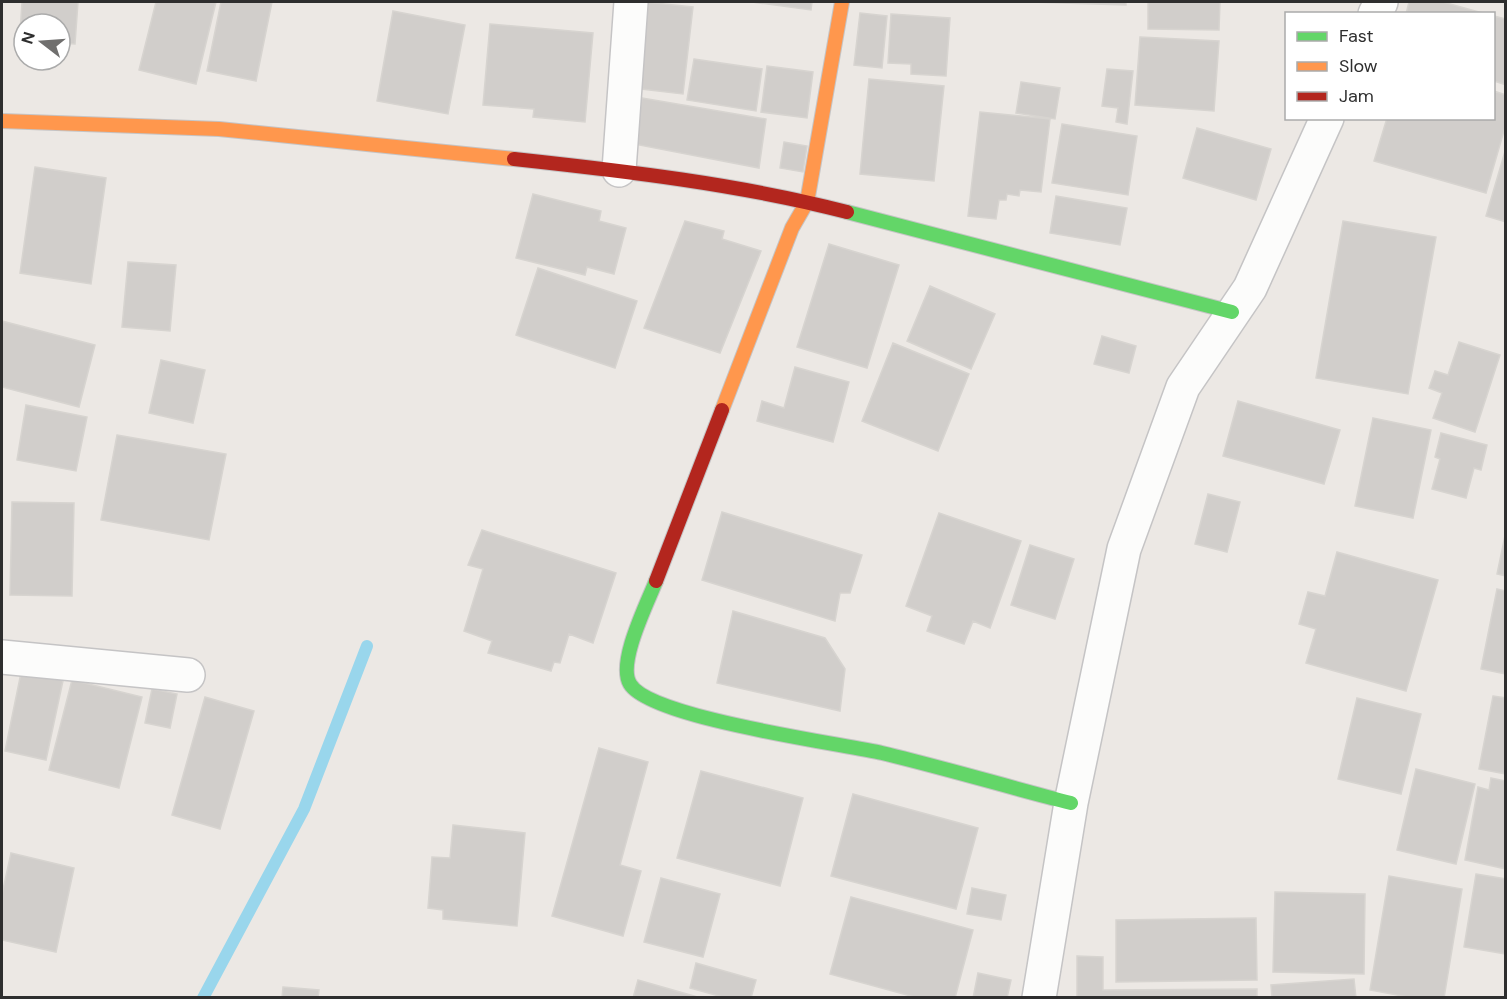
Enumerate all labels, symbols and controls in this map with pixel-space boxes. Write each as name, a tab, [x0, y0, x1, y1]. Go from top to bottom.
north arrow	[12, 12, 72, 72]
legend	[1285, 12, 1495, 120]
text: Fast	[1339, 24, 1374, 48]
text: N	[16, 29, 40, 46]
text: Slow	[1339, 54, 1378, 78]
text: Jam	[1339, 84, 1374, 108]

